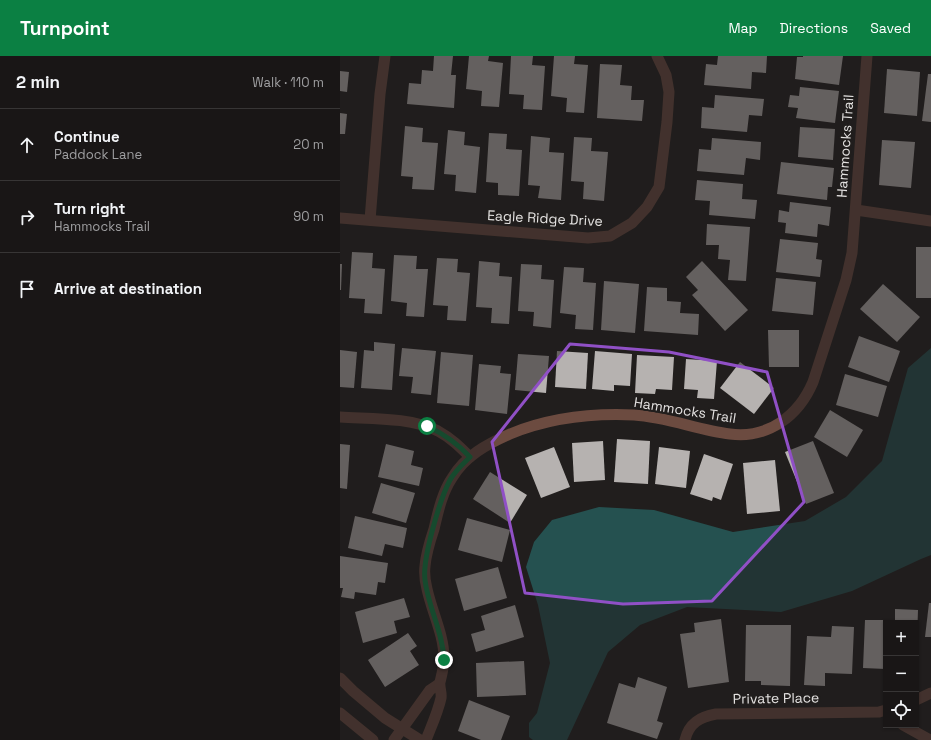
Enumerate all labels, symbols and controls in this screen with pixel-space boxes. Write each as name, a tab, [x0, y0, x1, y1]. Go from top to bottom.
text: Turnpoint	[20, 16, 110, 41]
text: Map	[728, 19, 758, 37]
text: Directions	[780, 19, 848, 37]
text: Saved	[870, 19, 911, 37]
text: 2 min	[16, 71, 60, 93]
text: Walk · 110 m	[252, 74, 324, 91]
street label: Hammocks Trail	[832, 94, 858, 198]
text: Continue	[54, 127, 120, 146]
icon: ahead	[16, 134, 38, 156]
text: 20 m	[293, 136, 324, 153]
text: Paddock Lane	[54, 146, 142, 163]
text: Turn right	[54, 199, 125, 218]
icon: right	[16, 206, 38, 228]
street label: Eagle Ridge Drive	[487, 206, 603, 230]
text: 90 m	[293, 208, 324, 225]
text: Hammocks Trail	[54, 218, 150, 235]
icon: arrive	[16, 278, 38, 300]
text: Arrive at destination	[54, 279, 202, 298]
street label: Hammocks Trail	[633, 393, 737, 427]
route start	[418, 417, 436, 435]
map controls	[883, 620, 919, 728]
button: +	[883, 620, 919, 656]
route end	[435, 651, 453, 669]
button: −	[883, 656, 919, 692]
street label: Private Place	[733, 688, 819, 708]
button: locate	[883, 692, 919, 728]

